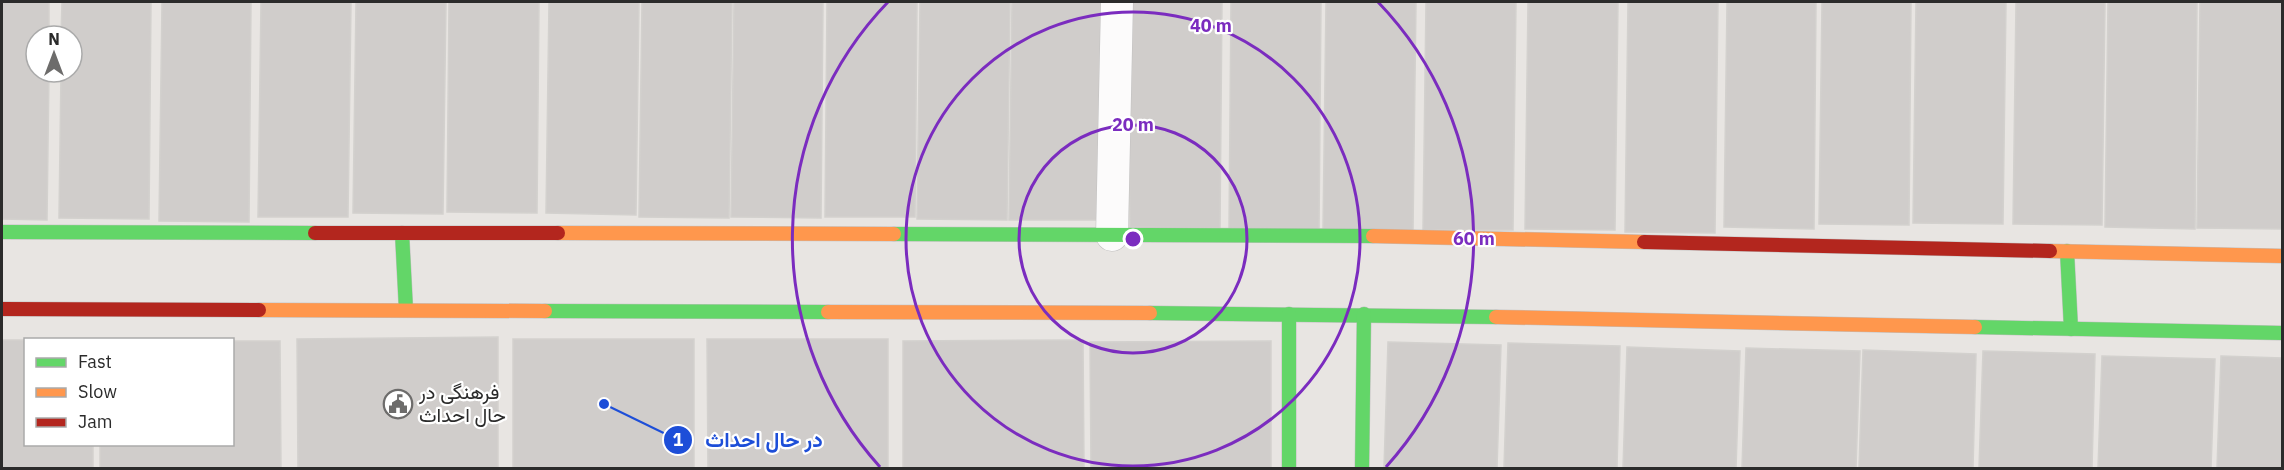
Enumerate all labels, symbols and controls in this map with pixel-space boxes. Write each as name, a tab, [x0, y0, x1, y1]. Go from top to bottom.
text: 40 m	[1190, 14, 1232, 37]
north arrow	[24, 24, 84, 84]
text: N	[48, 29, 60, 49]
text: 20 m	[1112, 113, 1154, 136]
text: 60 m	[1453, 227, 1495, 250]
centre of rings	[1123, 229, 1143, 249]
legend	[24, 338, 234, 446]
text: Fast	[78, 350, 112, 373]
place label: فرهنگی در حال احداث	[418, 378, 506, 428]
text: Slow	[78, 380, 117, 403]
public building icon: فرهنگی در حال احداث	[382, 388, 414, 420]
text: Jam	[78, 410, 113, 433]
callout: در حال احداث	[663, 420, 834, 459]
text: در حال احداث	[705, 425, 823, 453]
text: 1	[673, 428, 684, 451]

